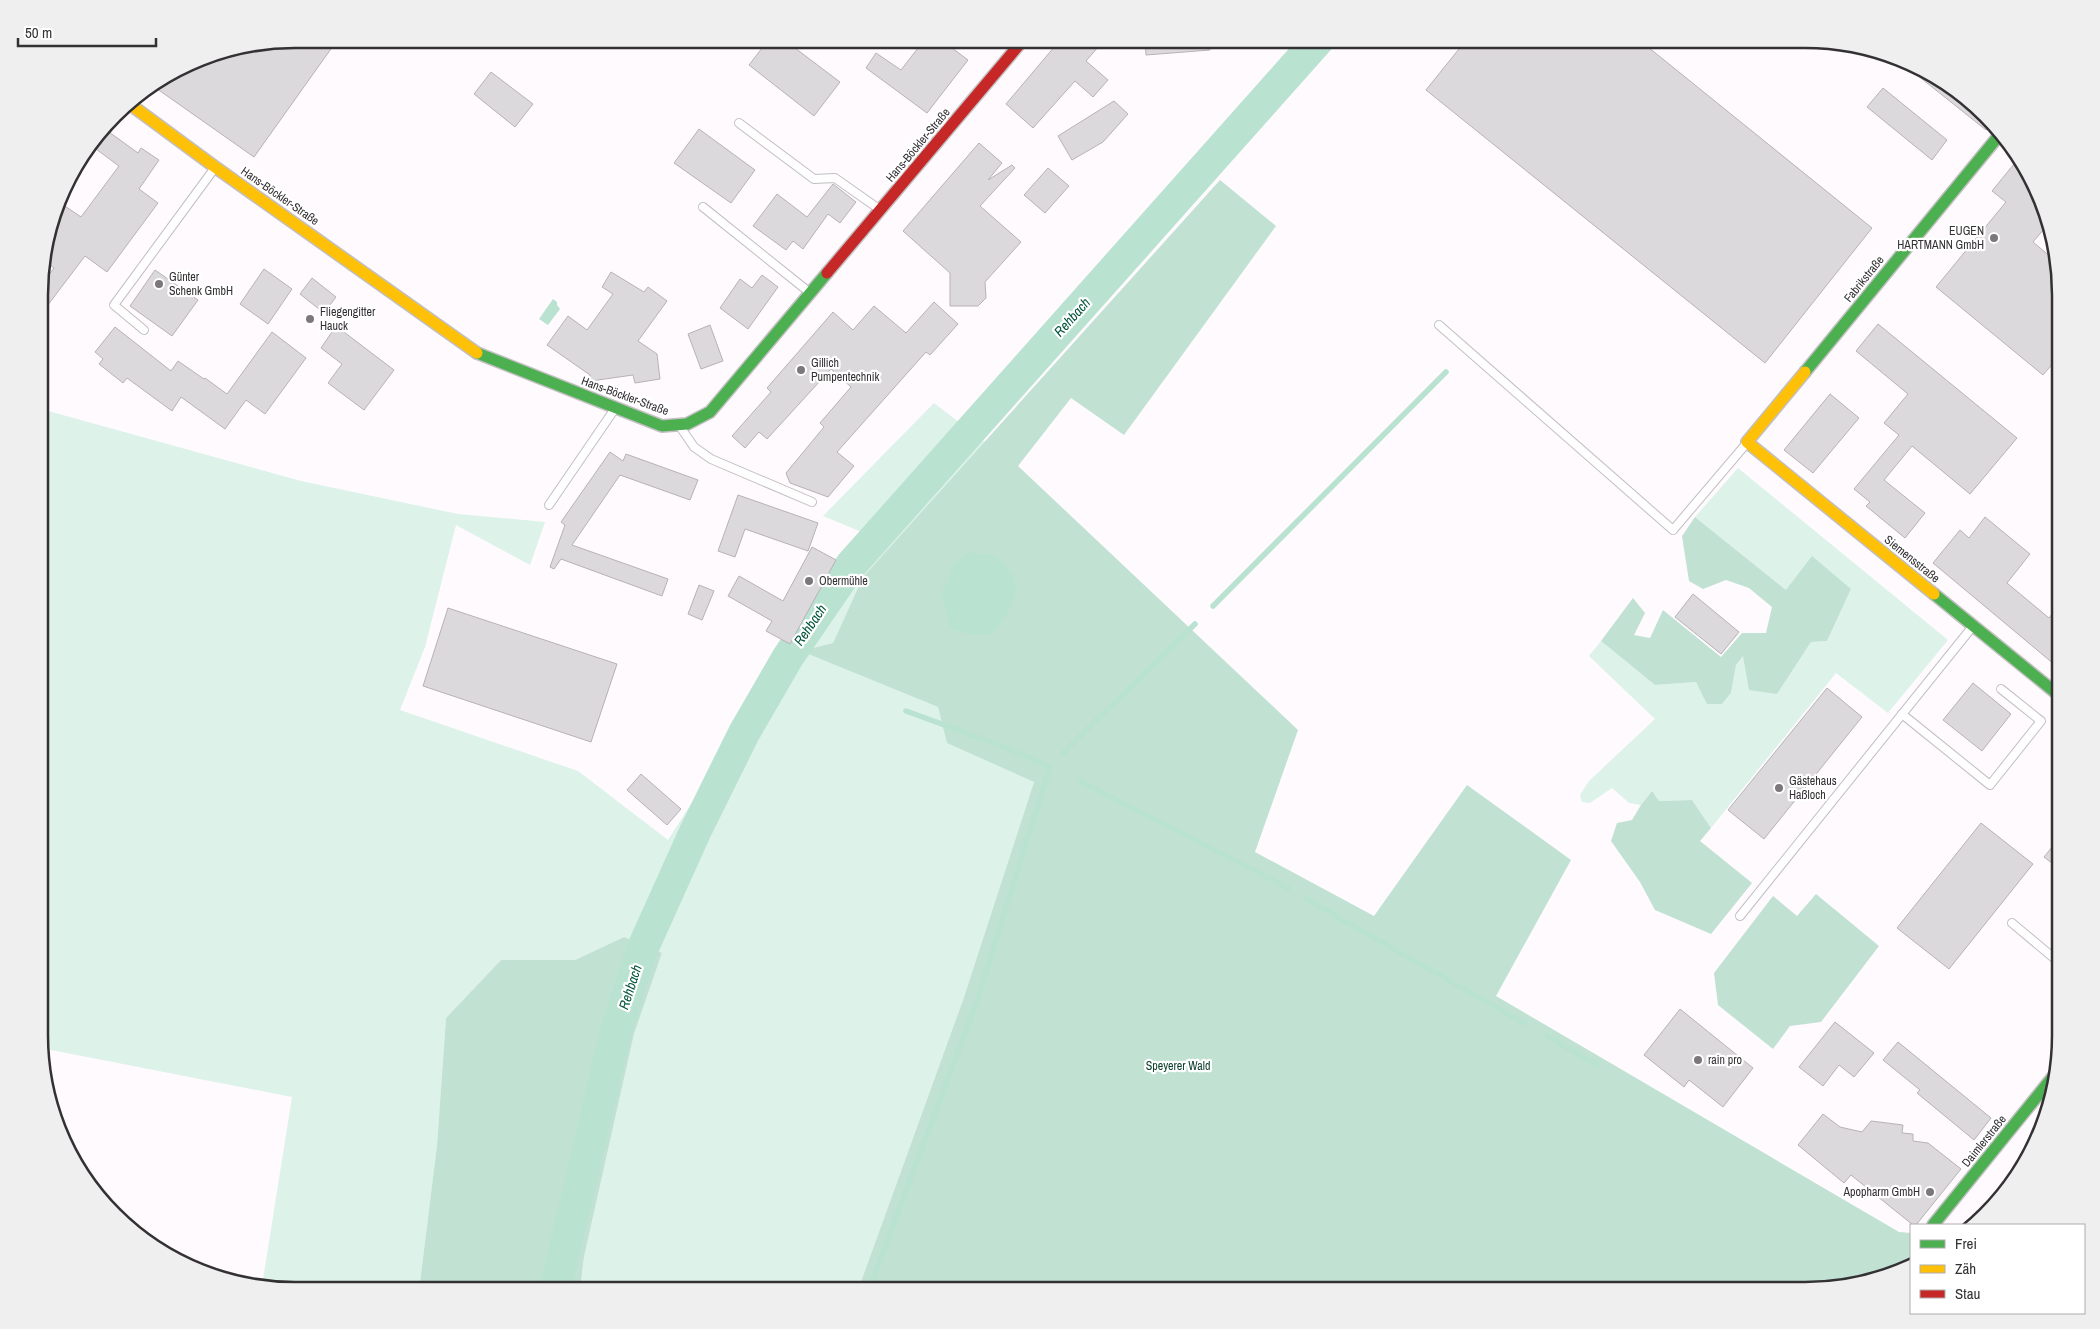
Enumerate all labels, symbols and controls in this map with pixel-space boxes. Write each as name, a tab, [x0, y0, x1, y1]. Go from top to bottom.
scale bar	[18, 15, 155, 47]
text: 50 m	[25, 22, 52, 43]
street label: Hans-Böckler-Straße	[882, 105, 954, 185]
street label: Hans-Böckler-Straße	[238, 163, 322, 229]
place label: EUGEN HARTMANN GmbH	[1897, 223, 1984, 253]
marker: EUGEN HARTMANN GmbH	[1988, 232, 2000, 244]
street label: Fabrikstraße	[1840, 252, 1888, 306]
place label: Günter Schenk GmbH	[169, 269, 233, 299]
marker: Günter Schenk GmbH	[153, 278, 165, 290]
water label: Rehbach	[1050, 294, 1094, 340]
place label: Fliegengitter Hauck	[320, 304, 376, 334]
marker: Fliegengitter Hauck	[304, 313, 316, 325]
place label: Gillich Pumpentechnik	[811, 355, 879, 385]
marker: Gillich Pumpentechnik	[795, 364, 807, 376]
street label: Hans-Böckler-Straße	[579, 373, 671, 419]
street label: Siemensstraße	[1881, 532, 1943, 586]
place label: Obermühle	[819, 573, 868, 589]
marker: Obermühle	[803, 575, 815, 587]
water label: Rehbach	[790, 601, 830, 649]
place label: Gästehaus Haßloch	[1789, 773, 1837, 803]
marker: Gästehaus Haßloch	[1773, 782, 1785, 794]
water label: Rehbach	[614, 962, 646, 1012]
place label: rain pro	[1708, 1052, 1742, 1068]
marker: rain pro	[1692, 1054, 1704, 1066]
park label: Speyerer Wald	[1146, 1058, 1210, 1074]
street label: Daimlerstraße	[1958, 1112, 2010, 1170]
place label: Apopharm GmbH	[1842, 1184, 1920, 1200]
marker: Apopharm GmbH	[1924, 1186, 1936, 1198]
legend	[1910, 1224, 2085, 1314]
text: Frei	[1955, 1233, 1977, 1254]
text: Zäh	[1955, 1258, 1976, 1279]
text: Stau	[1955, 1283, 1980, 1304]

